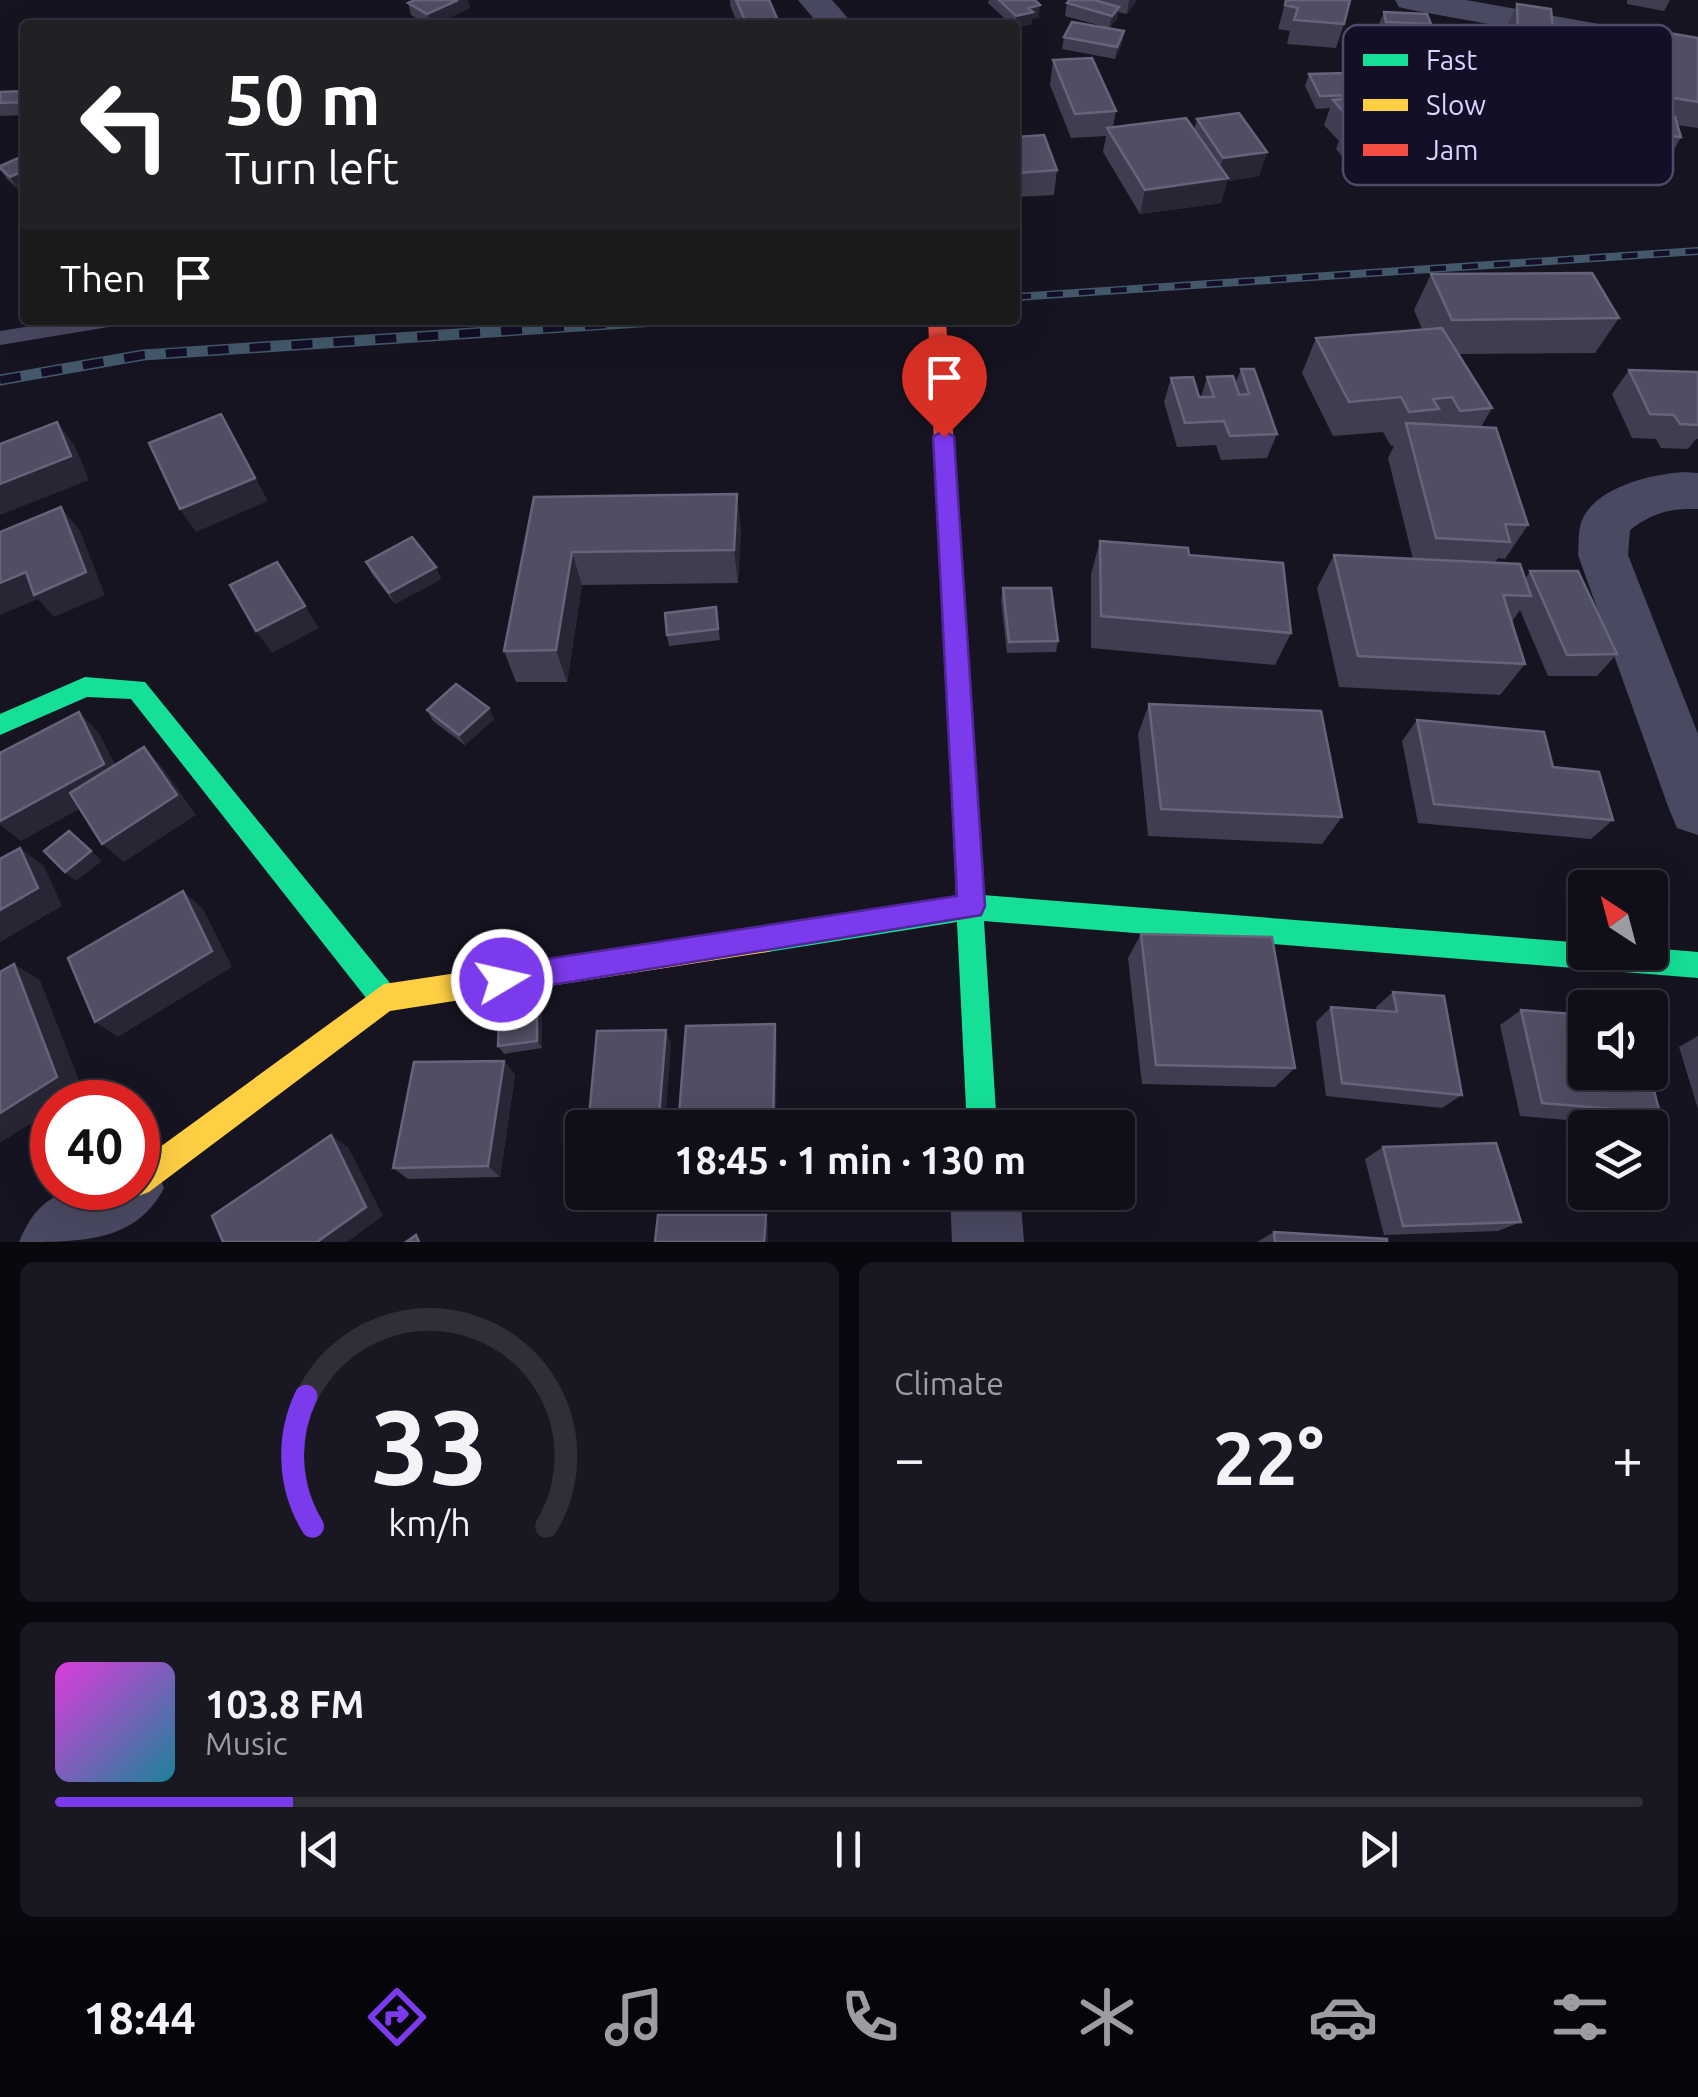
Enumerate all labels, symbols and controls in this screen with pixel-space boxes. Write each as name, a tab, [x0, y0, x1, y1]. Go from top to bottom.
legend	[1343, 25, 1673, 185]
text: Fast	[1426, 44, 1477, 75]
icon: left	[60, 60, 190, 190]
text: 50 m	[225, 60, 381, 138]
text: Slow	[1426, 89, 1486, 120]
text: Jam	[1426, 134, 1478, 165]
text: Turn left	[225, 142, 399, 193]
icon: arrive	[166, 250, 221, 305]
text: Then	[60, 257, 146, 299]
pin	[902, 335, 987, 438]
icon: arrive	[917, 350, 972, 405]
north arrow	[1568, 870, 1668, 970]
map controls	[1568, 870, 1668, 1210]
position arrow	[450, 928, 554, 1032]
button: sound	[1568, 990, 1668, 1090]
speed limit sign: 40	[30, 1080, 160, 1210]
button: layers	[1568, 1110, 1668, 1210]
text: 18:45 · 1 min · 130 m	[674, 1139, 1026, 1181]
text: Climate	[894, 1365, 1004, 1401]
text: 33	[371, 1387, 488, 1504]
text: 22°	[1213, 1415, 1324, 1499]
text: −	[894, 1427, 925, 1488]
text: +	[1612, 1427, 1643, 1488]
text: km/h	[388, 1503, 471, 1543]
text: 103.8 FM	[205, 1683, 364, 1725]
text: Music	[205, 1725, 288, 1761]
icon: previous	[292, 1822, 347, 1877]
icon: pause	[821, 1822, 876, 1877]
icon: next	[1351, 1822, 1406, 1877]
icon: directions	[362, 1982, 432, 2052]
icon: music	[599, 1982, 669, 2052]
icon: phone	[835, 1982, 905, 2052]
icon: climate	[1072, 1982, 1142, 2052]
icon: car	[1308, 1982, 1378, 2052]
icon: filters	[1545, 1982, 1615, 2052]
text: 18:44	[83, 1992, 196, 2043]

